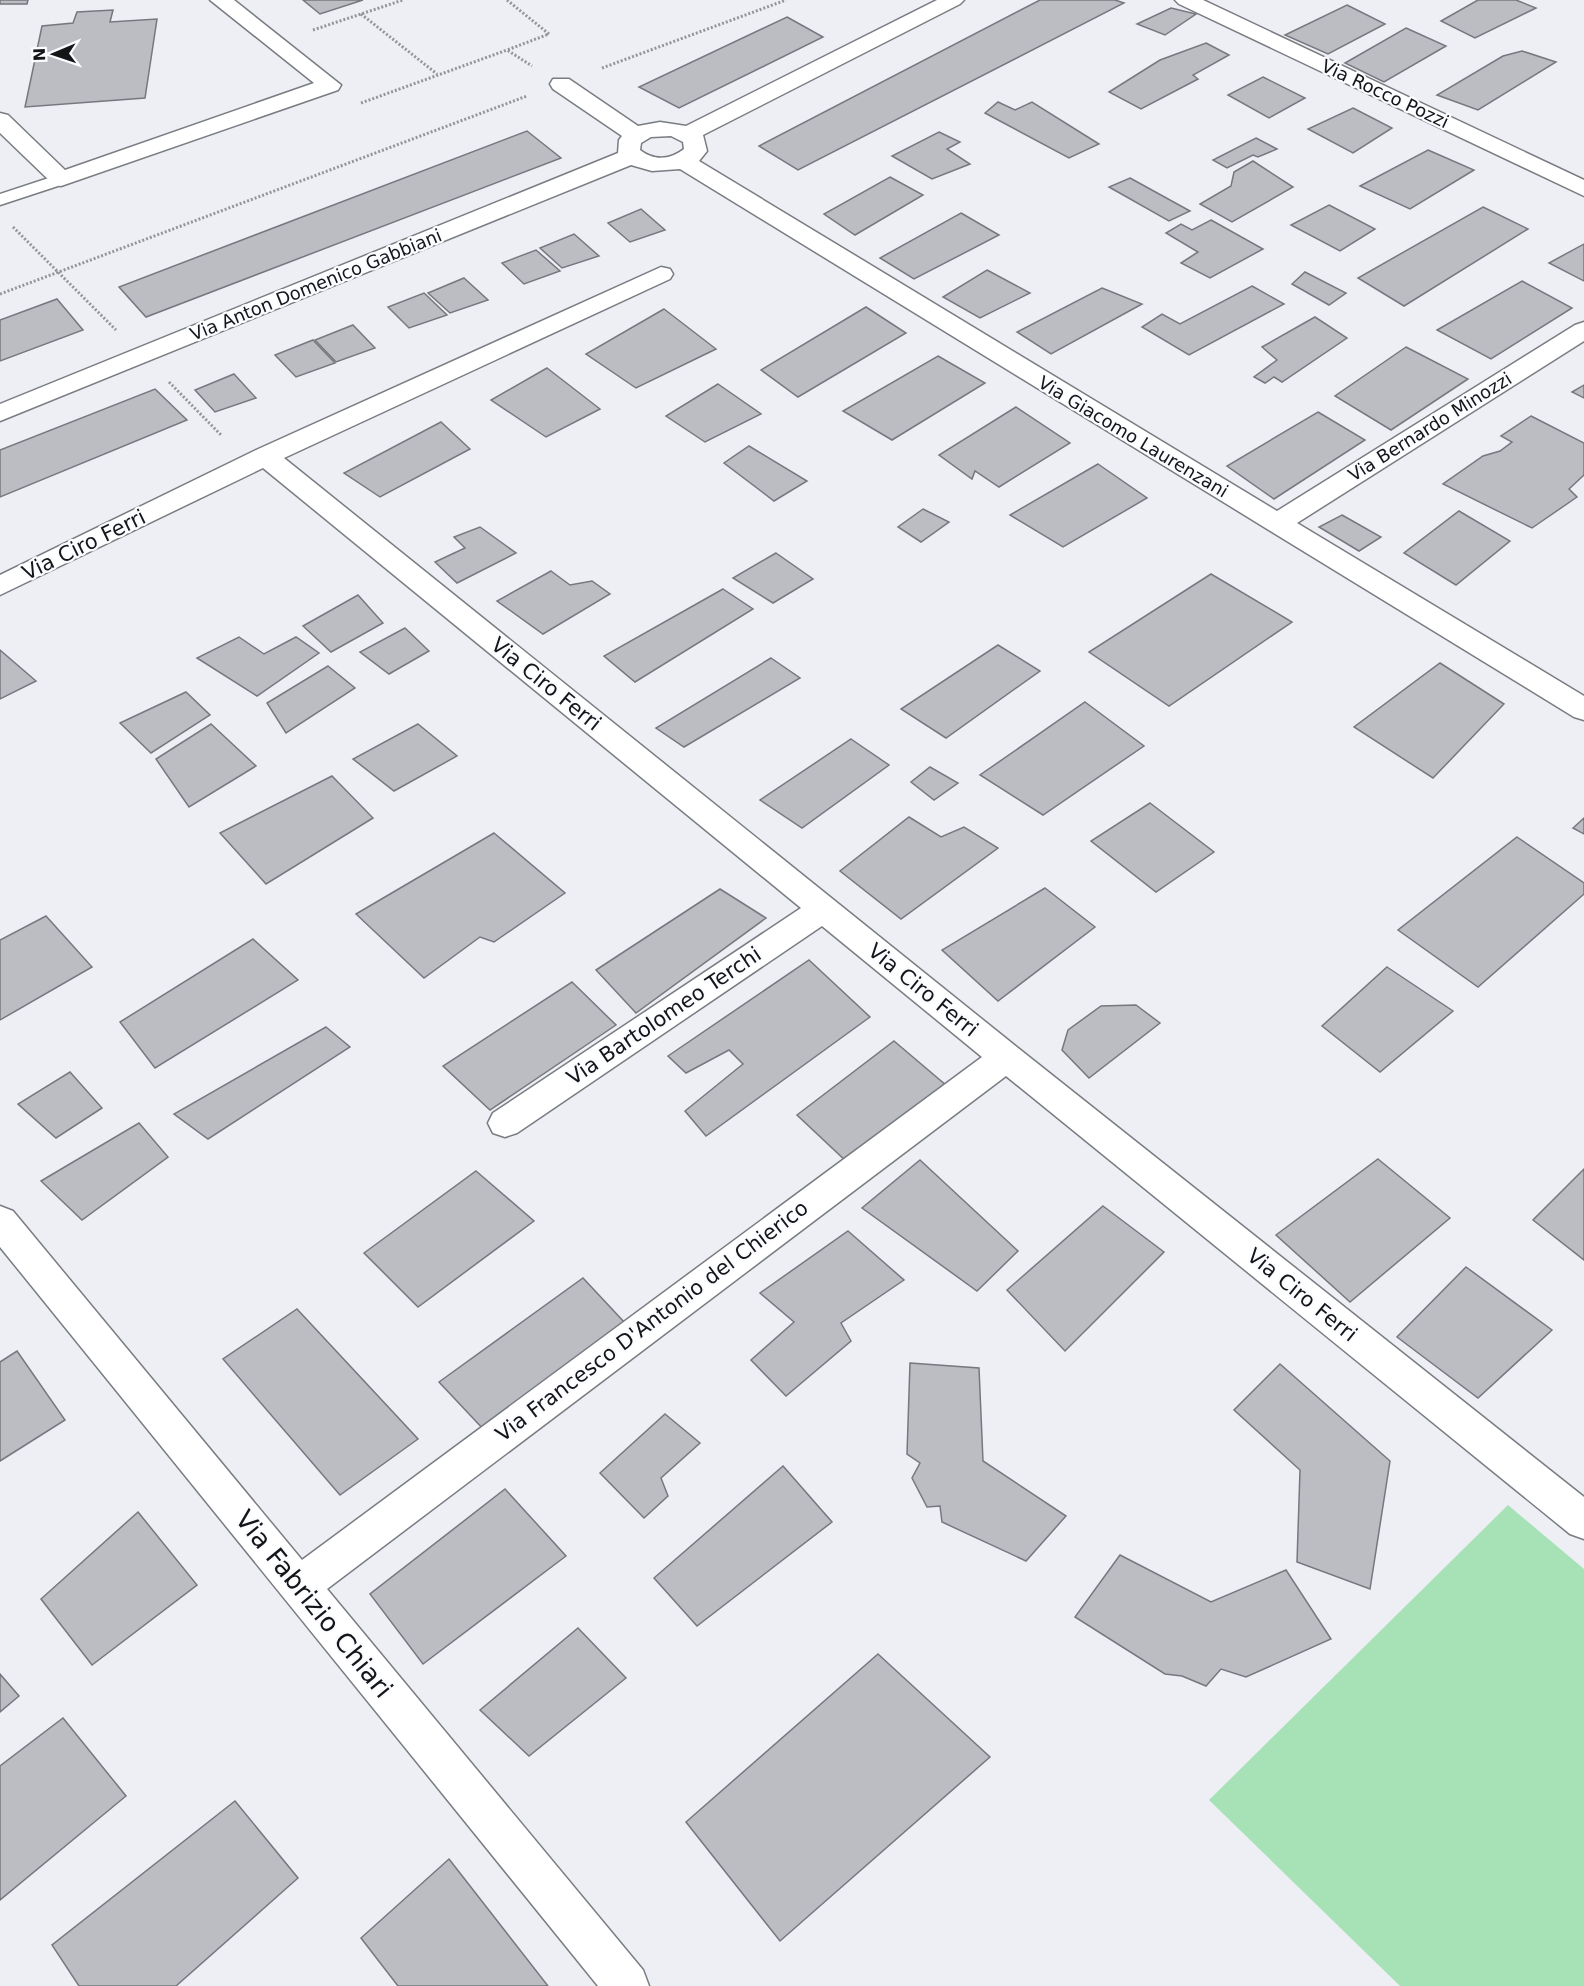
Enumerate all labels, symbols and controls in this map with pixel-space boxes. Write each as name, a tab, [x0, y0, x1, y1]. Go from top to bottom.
north arrow	[24, 24, 84, 84]
text: N	[30, 47, 49, 62]
street label: Via Rocco Pozzi	[1318, 55, 1452, 132]
street label: Via Anton Domenico Gabbiani	[187, 224, 445, 345]
street label: Via Bernardo Minozzi	[1344, 368, 1515, 485]
street label: Via Giacomo Laurenzani	[1035, 372, 1232, 502]
street label: Via Ciro Ferri	[18, 505, 150, 585]
street label: Via Ciro Ferri	[486, 632, 606, 736]
street label: Via Ciro Ferri	[863, 938, 983, 1042]
street label: Via Bartolomeo Terchi	[562, 942, 766, 1090]
street label: Via Francesco D'Antonio del Chierico	[491, 1196, 813, 1446]
street label: Via Ciro Ferri	[1242, 1243, 1362, 1347]
street label: Via Fabrizio Chiari	[229, 1504, 399, 1704]

